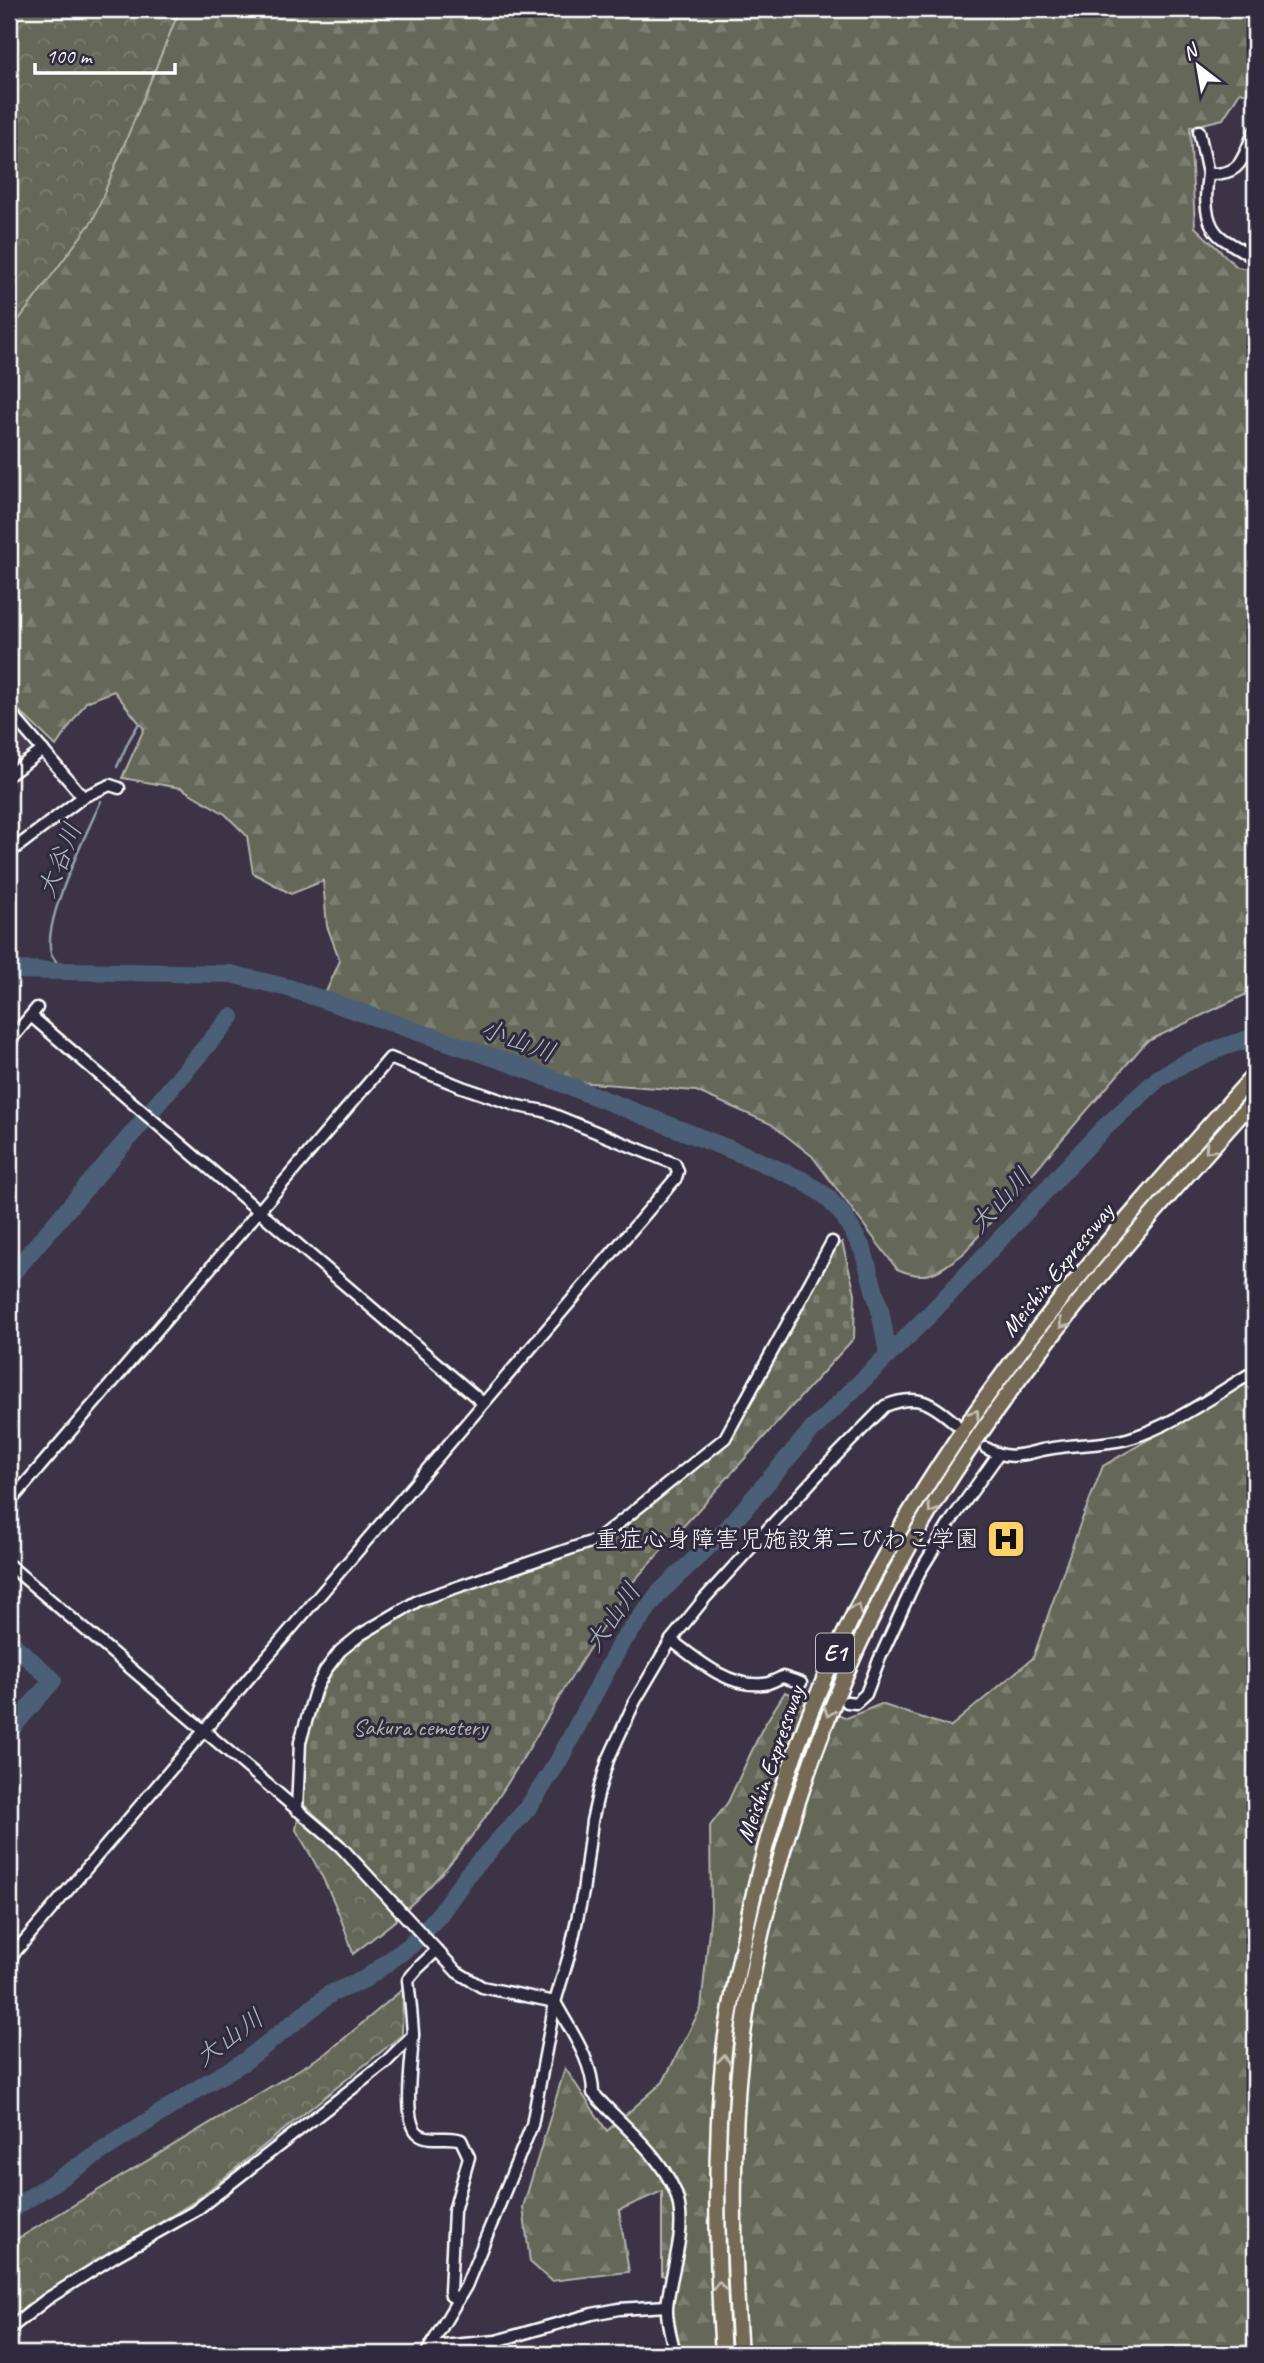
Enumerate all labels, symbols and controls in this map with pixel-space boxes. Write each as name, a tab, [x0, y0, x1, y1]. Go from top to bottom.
scale bar	[35, 32, 175, 76]
north arrow	[1162, 32, 1232, 102]
text: N	[1179, 37, 1204, 66]
text: 100 m	[46, 43, 93, 69]
water label: 大谷川	[30, 818, 89, 903]
water label: 小山川	[476, 1012, 560, 1069]
one-way arrow	[1205, 1141, 1218, 1154]
water label: 大山川	[962, 1161, 1039, 1240]
street label: Meishin Expressway	[994, 1196, 1121, 1343]
one-way arrow	[1059, 1316, 1072, 1328]
one-way arrow	[967, 1409, 980, 1422]
one-way arrow	[927, 1502, 940, 1515]
hospital icon: 重症心身障害児施設第二びわこ学園	[985, 1518, 1027, 1560]
place label: 重症心身障害児施設第二びわこ学園	[595, 1524, 979, 1554]
water label: 大山川	[577, 1576, 648, 1659]
one-way arrow	[849, 1603, 863, 1615]
road number: E1	[816, 1634, 854, 1672]
street label: Meishin Expressway	[729, 1680, 811, 1846]
one-way arrow	[823, 1705, 837, 1717]
park label: Sakura cemetery	[353, 1712, 489, 1742]
water label: 大山川	[188, 2001, 271, 2074]
one-way arrow	[716, 2053, 731, 2064]
one-way arrow	[711, 2280, 726, 2291]

